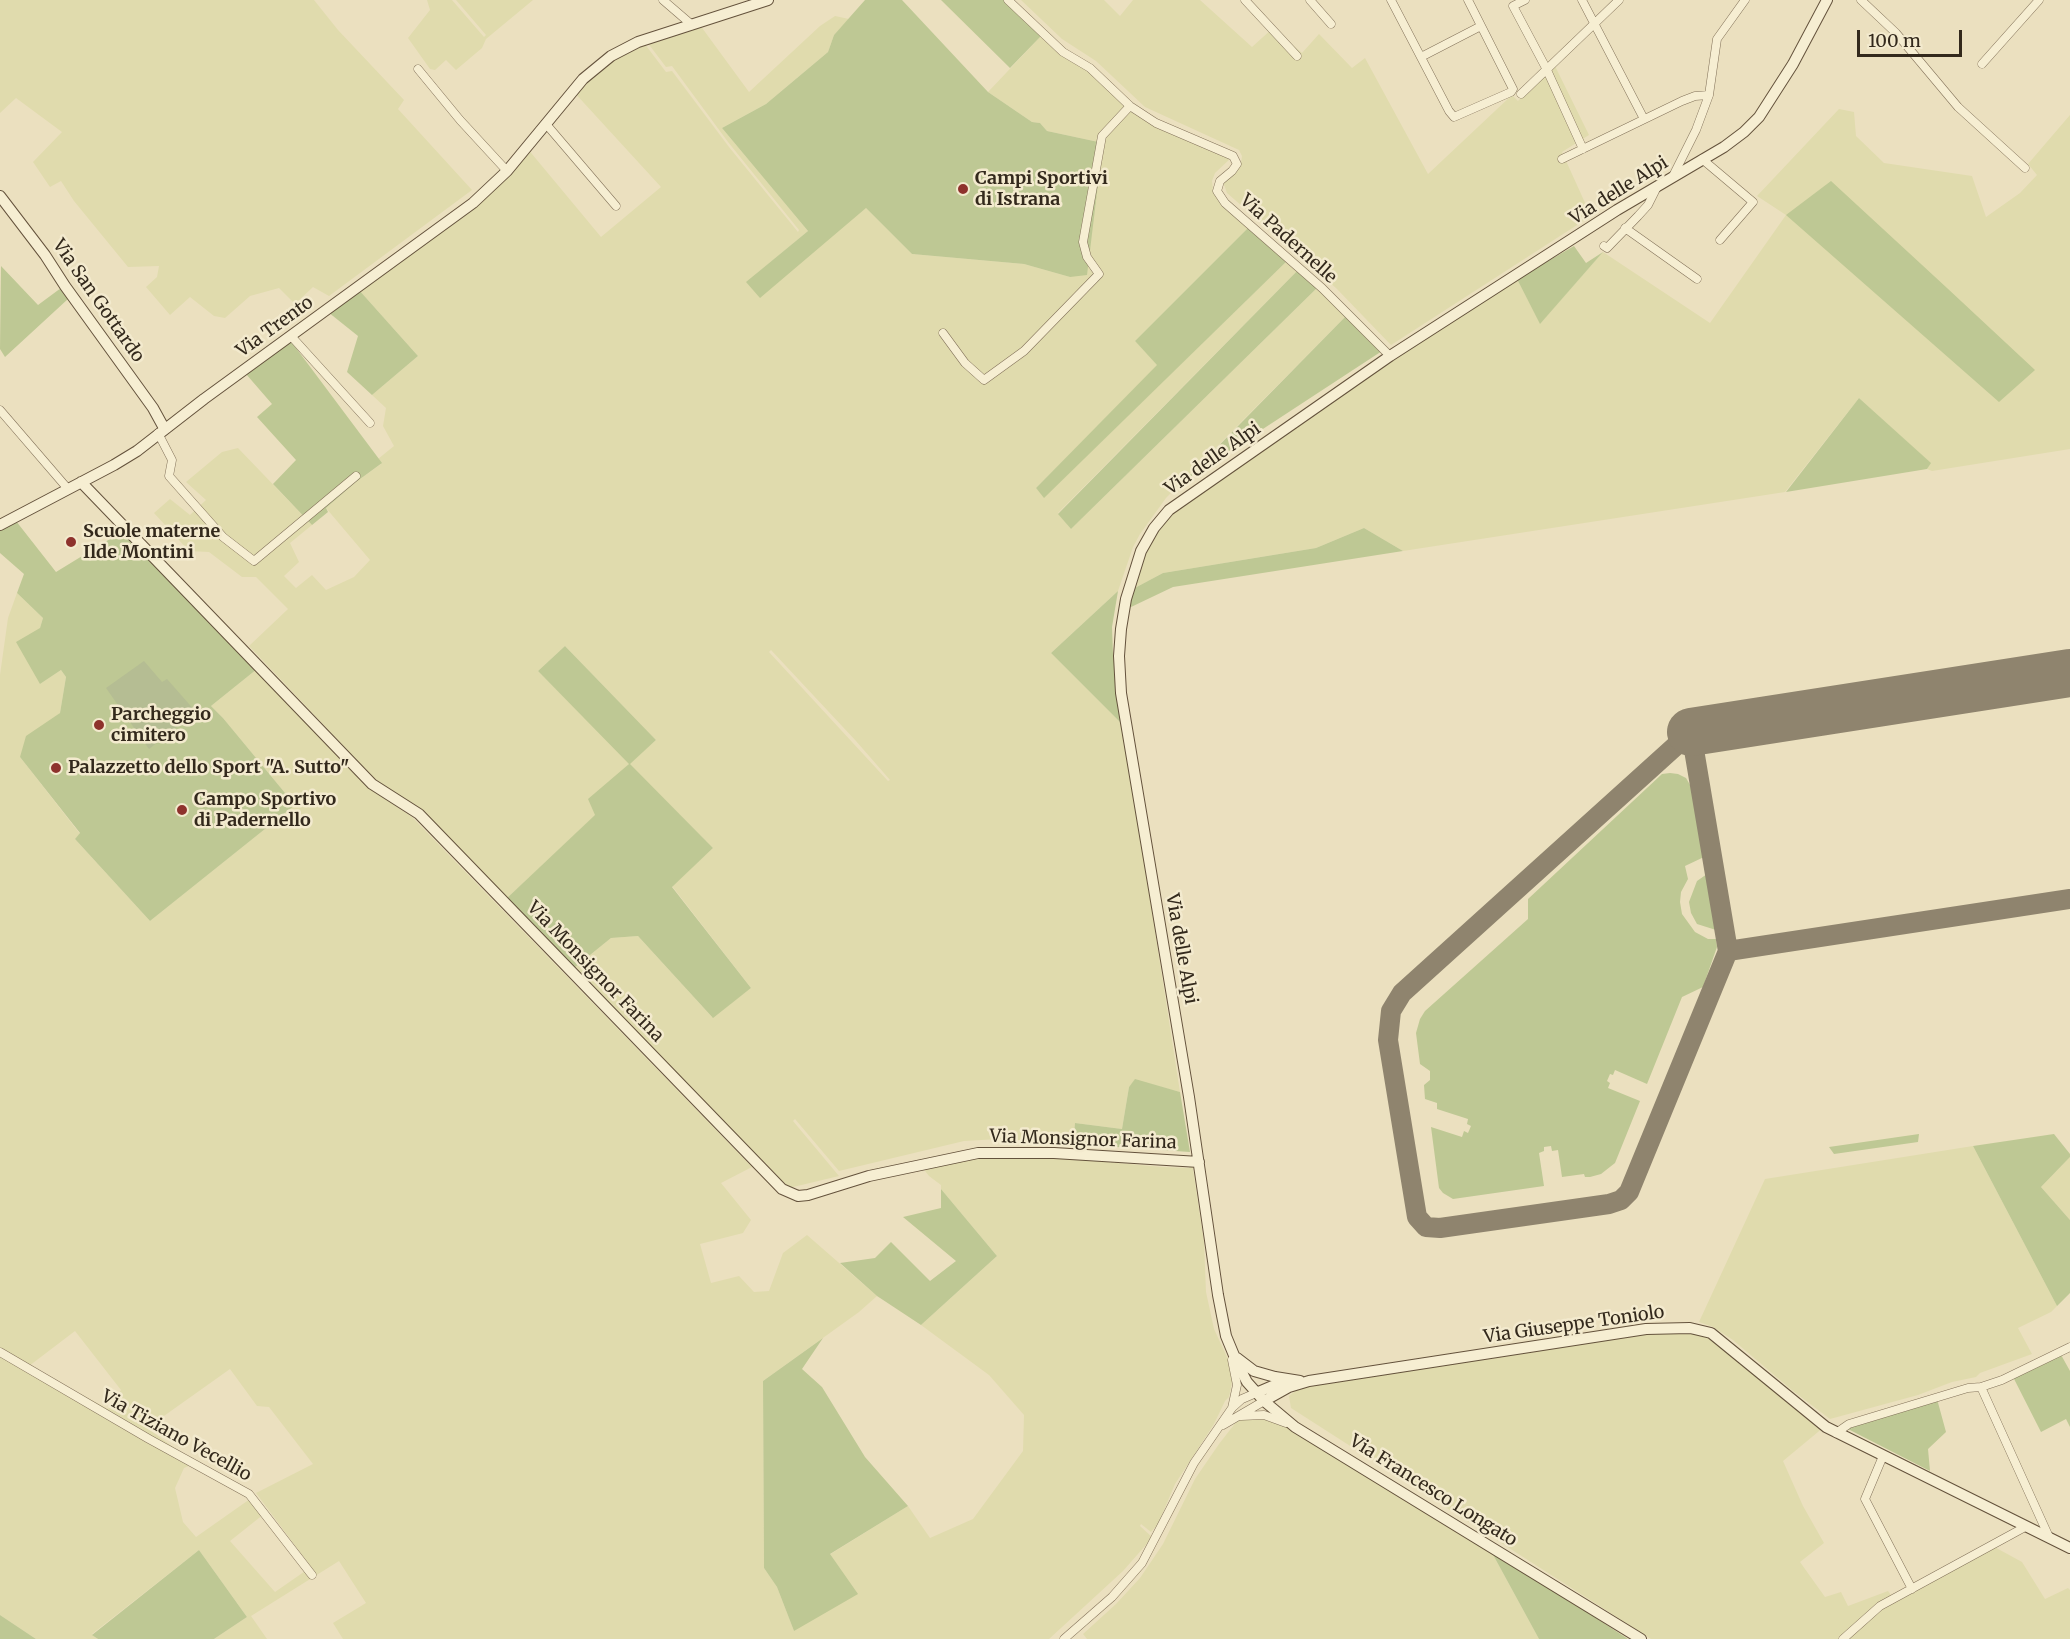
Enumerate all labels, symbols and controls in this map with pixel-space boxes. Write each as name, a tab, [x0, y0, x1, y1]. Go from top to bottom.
scale bar	[1860, 18, 1965, 56]
text: 100 m	[1868, 29, 1921, 52]
street label: Via delle Alpi	[1566, 152, 1672, 230]
place label: Campi Sportivi di Istrana	[975, 168, 1108, 210]
marker: Campi Sportivi di Istrana	[956, 182, 970, 196]
street label: Via Padernelle	[1235, 190, 1341, 288]
street label: Via San Gottardo	[47, 235, 149, 367]
street label: Via Trento	[232, 292, 318, 362]
street label: Via delle Alpi	[1161, 418, 1265, 500]
place label: Scuole materne Ilde Montini	[83, 521, 220, 564]
marker: Scuole materne Ilde Montini	[64, 535, 78, 549]
place label: Parcheggio cimitero	[111, 704, 211, 746]
marker: Parcheggio cimitero	[92, 718, 106, 732]
place label: Palazzetto dello Sport "A. Sutto"	[68, 757, 350, 779]
marker: Palazzetto dello Sport "A. Sutto"	[49, 761, 63, 775]
place label: Campo Sportivo di Padernello	[194, 789, 336, 832]
marker: Campo Sportivo di Padernello	[175, 803, 189, 817]
street label: Via delle Alpi	[1161, 892, 1201, 1006]
street label: Via Monsignor Farina	[522, 897, 668, 1047]
street label: Via Monsignor Farina	[989, 1126, 1177, 1154]
street label: Via Giuseppe Toniolo	[1482, 1302, 1666, 1348]
street label: Via Tiziano Vecellio	[97, 1386, 255, 1486]
street label: Via Francesco Longato	[1345, 1431, 1521, 1551]

